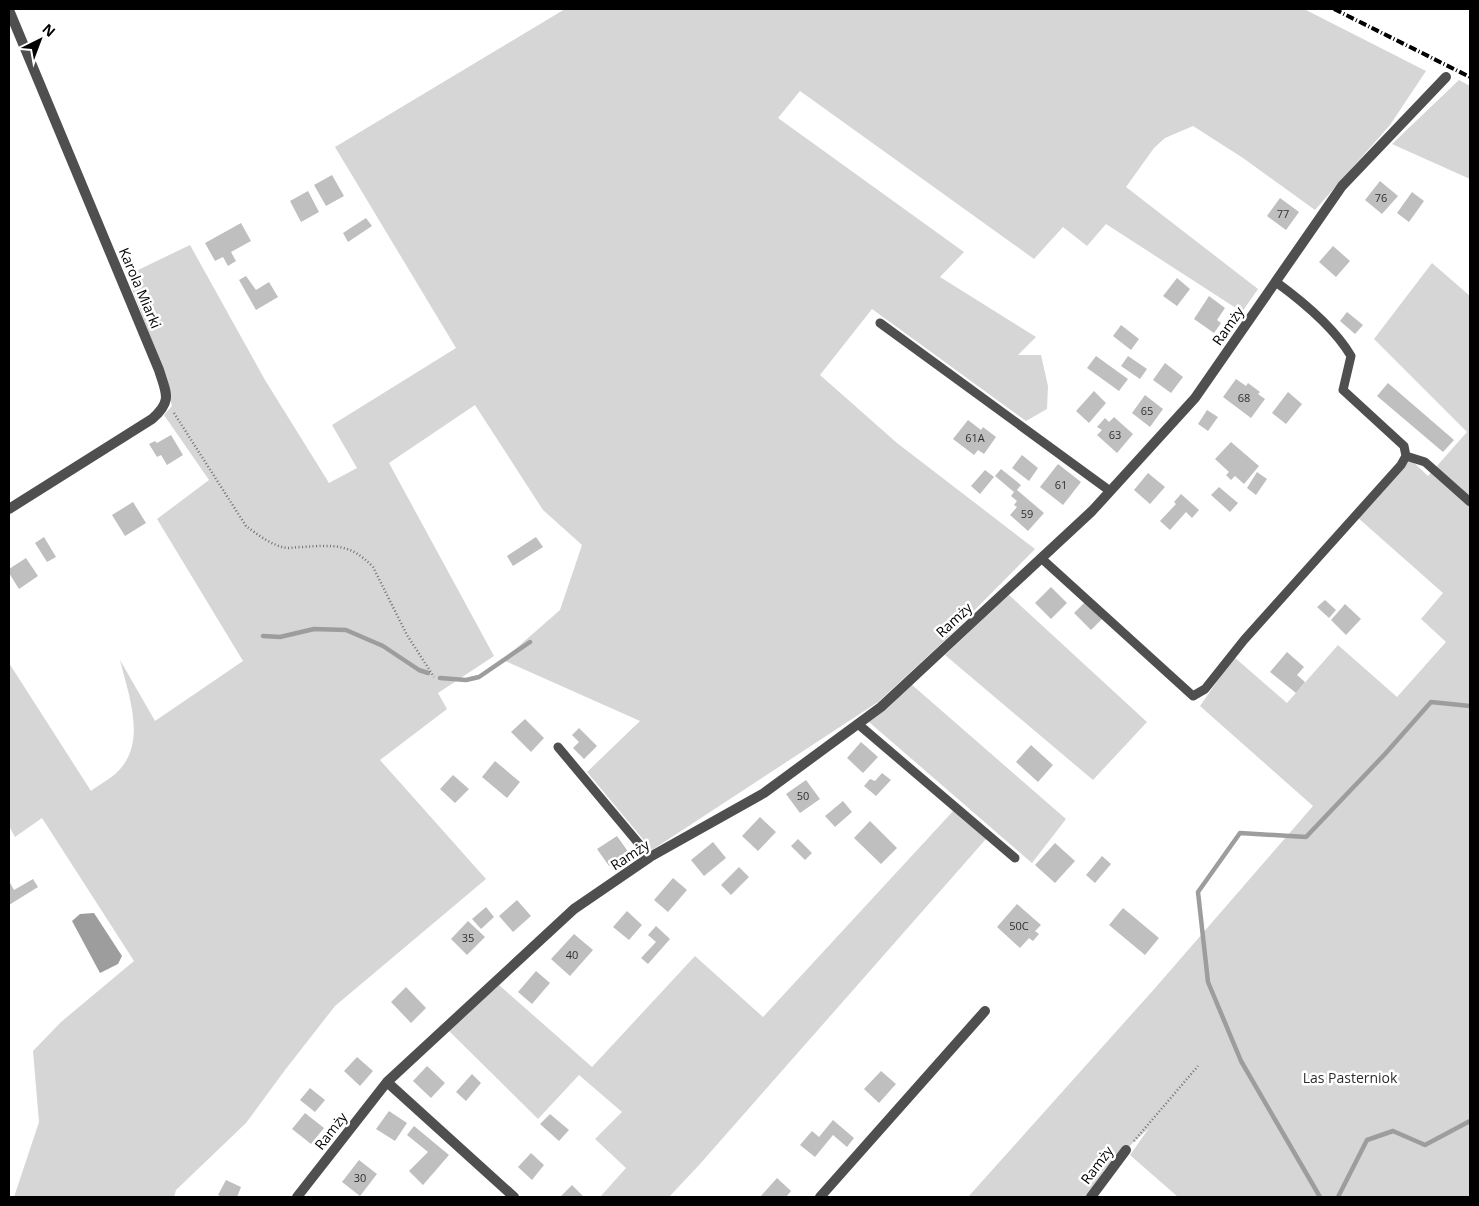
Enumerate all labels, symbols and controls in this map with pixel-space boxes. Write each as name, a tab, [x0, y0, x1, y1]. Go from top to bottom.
north arrow	[15, 15, 65, 65]
text: N	[38, 19, 60, 41]
house number: 76	[1375, 190, 1387, 205]
house number: 77	[1277, 206, 1289, 221]
street label: Karola Miarki	[115, 245, 166, 331]
street label: Ramży	[1207, 302, 1248, 349]
house number: 68	[1238, 390, 1250, 405]
house number: 65	[1141, 403, 1153, 418]
house number: 63	[1109, 427, 1121, 442]
house number: 61A	[965, 430, 985, 445]
house number: 61	[1055, 477, 1067, 492]
house number: 59	[1021, 506, 1033, 521]
street label: Ramży	[931, 597, 977, 641]
house number: 50	[797, 788, 809, 803]
street label: Ramży	[607, 834, 654, 874]
house number: 50C	[1009, 918, 1029, 933]
house number: 35	[462, 930, 474, 945]
house number: 40	[566, 947, 578, 962]
park label: Las Pasterniok	[1303, 1068, 1398, 1087]
street label: Ramży	[310, 1107, 352, 1153]
street label: Ramży	[1076, 1141, 1118, 1188]
house number: 30	[354, 1170, 366, 1185]

